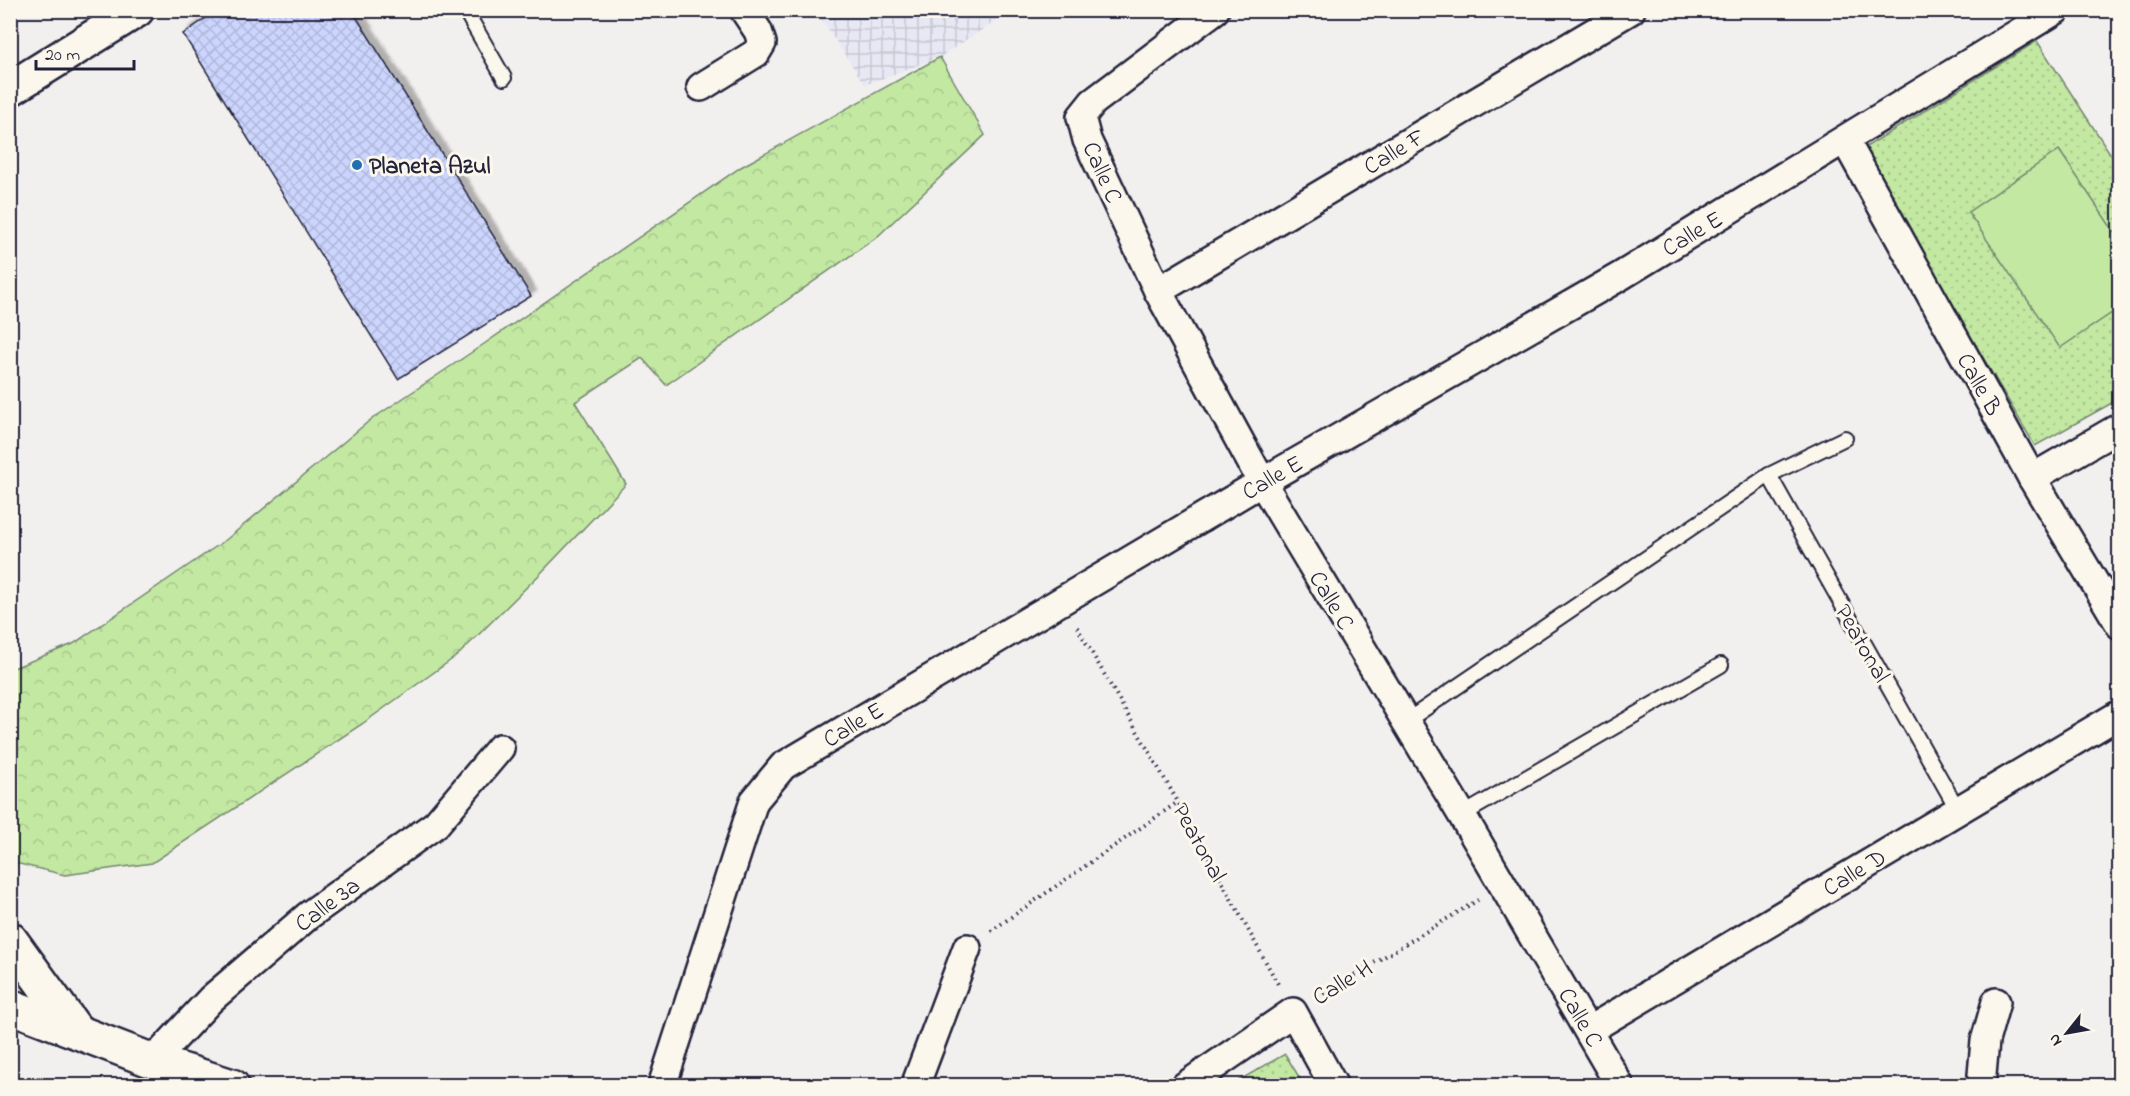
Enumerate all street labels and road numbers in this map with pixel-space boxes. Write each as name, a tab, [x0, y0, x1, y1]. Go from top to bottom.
street label: Calle F	[1358, 121, 1433, 185]
street label: Calle C	[1072, 137, 1130, 209]
street label: Calle E	[1656, 203, 1730, 267]
street label: Calle B	[1946, 347, 2009, 423]
street label: Calle E	[1236, 448, 1310, 511]
street label: Calle C	[1298, 565, 1361, 638]
street label: Peatonal	[1824, 598, 1897, 690]
street label: Calle E	[817, 694, 891, 758]
street label: Peatonal	[1162, 797, 1234, 889]
street label: Calle D	[1817, 841, 1894, 907]
street label: Calle 3a	[288, 870, 369, 942]
street label: Calle H	[1306, 952, 1380, 1016]
street label: Calle C	[1548, 982, 1610, 1055]

